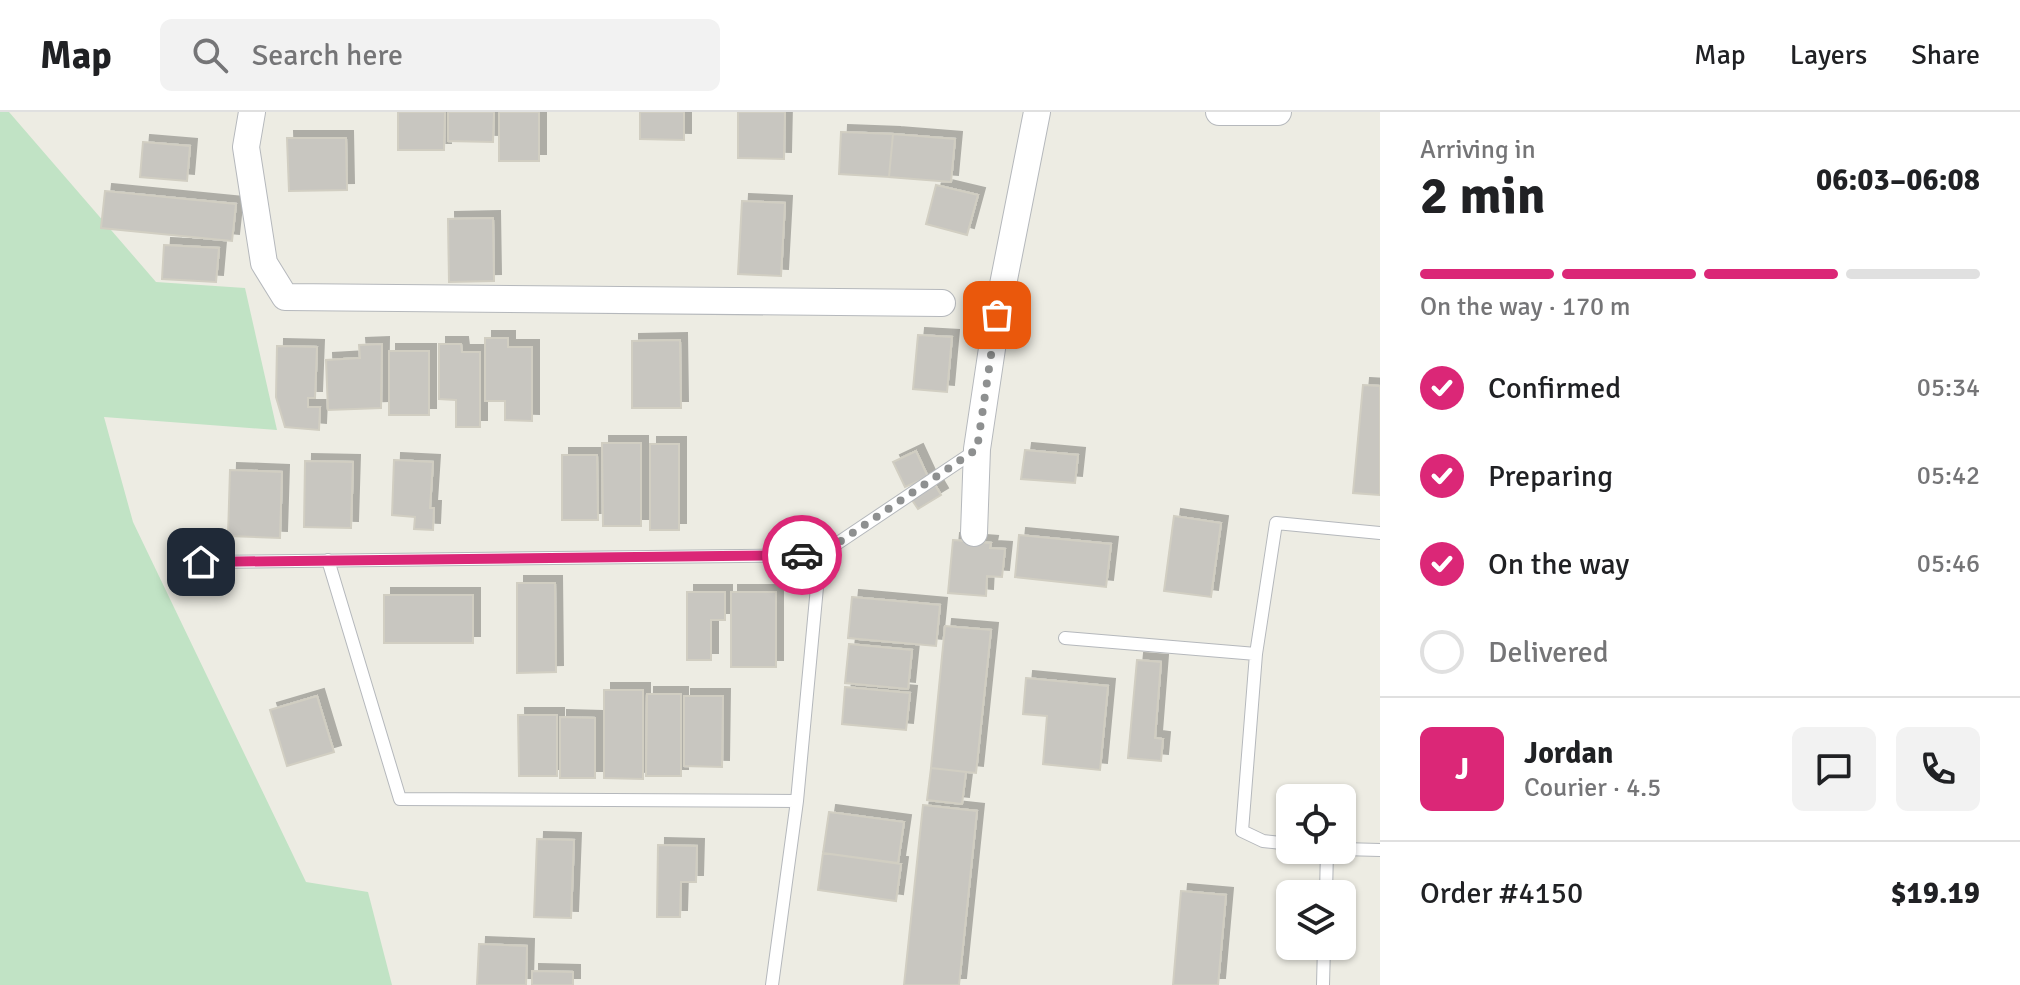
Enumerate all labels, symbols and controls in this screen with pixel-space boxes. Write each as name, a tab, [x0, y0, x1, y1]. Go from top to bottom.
search box	[160, 19, 720, 91]
text: Map	[40, 32, 112, 79]
icon: search	[188, 33, 232, 77]
text: Search here	[252, 37, 403, 74]
text: Map	[1694, 38, 1746, 72]
text: Layers	[1790, 38, 1867, 72]
text: Share	[1911, 38, 1980, 72]
text: Arriving in	[1420, 134, 1536, 166]
text: 06:03–06:08	[1816, 162, 1980, 199]
text: 2 min	[1420, 164, 1546, 228]
pin	[963, 281, 1031, 349]
text: On the way · 170 m	[1420, 291, 1630, 323]
icon: bag	[975, 293, 1019, 337]
icon: check	[1420, 366, 1464, 410]
text: Confirmed	[1488, 370, 1621, 407]
text: 05:34	[1917, 372, 1980, 404]
icon: check	[1420, 454, 1464, 498]
text: Preparing	[1488, 458, 1613, 495]
text: 05:42	[1917, 460, 1980, 492]
courier	[762, 515, 842, 595]
pin	[167, 528, 235, 596]
icon: car	[780, 533, 824, 577]
icon: home	[179, 540, 223, 584]
icon: check	[1420, 542, 1464, 586]
text: On the way	[1488, 546, 1629, 583]
text: 05:46	[1917, 548, 1980, 580]
text: Delivered	[1488, 634, 1609, 671]
button: chat	[1792, 727, 1876, 811]
button: phone	[1896, 727, 1980, 811]
text: Jordan	[1524, 735, 1613, 772]
text: J	[1455, 751, 1469, 788]
text: Courier · 4.5	[1524, 772, 1661, 804]
map controls	[1276, 784, 1356, 960]
button: locate	[1276, 784, 1356, 864]
text: Order #4150	[1420, 875, 1583, 912]
text: $19.19	[1890, 875, 1980, 912]
button: layers	[1276, 880, 1356, 960]

